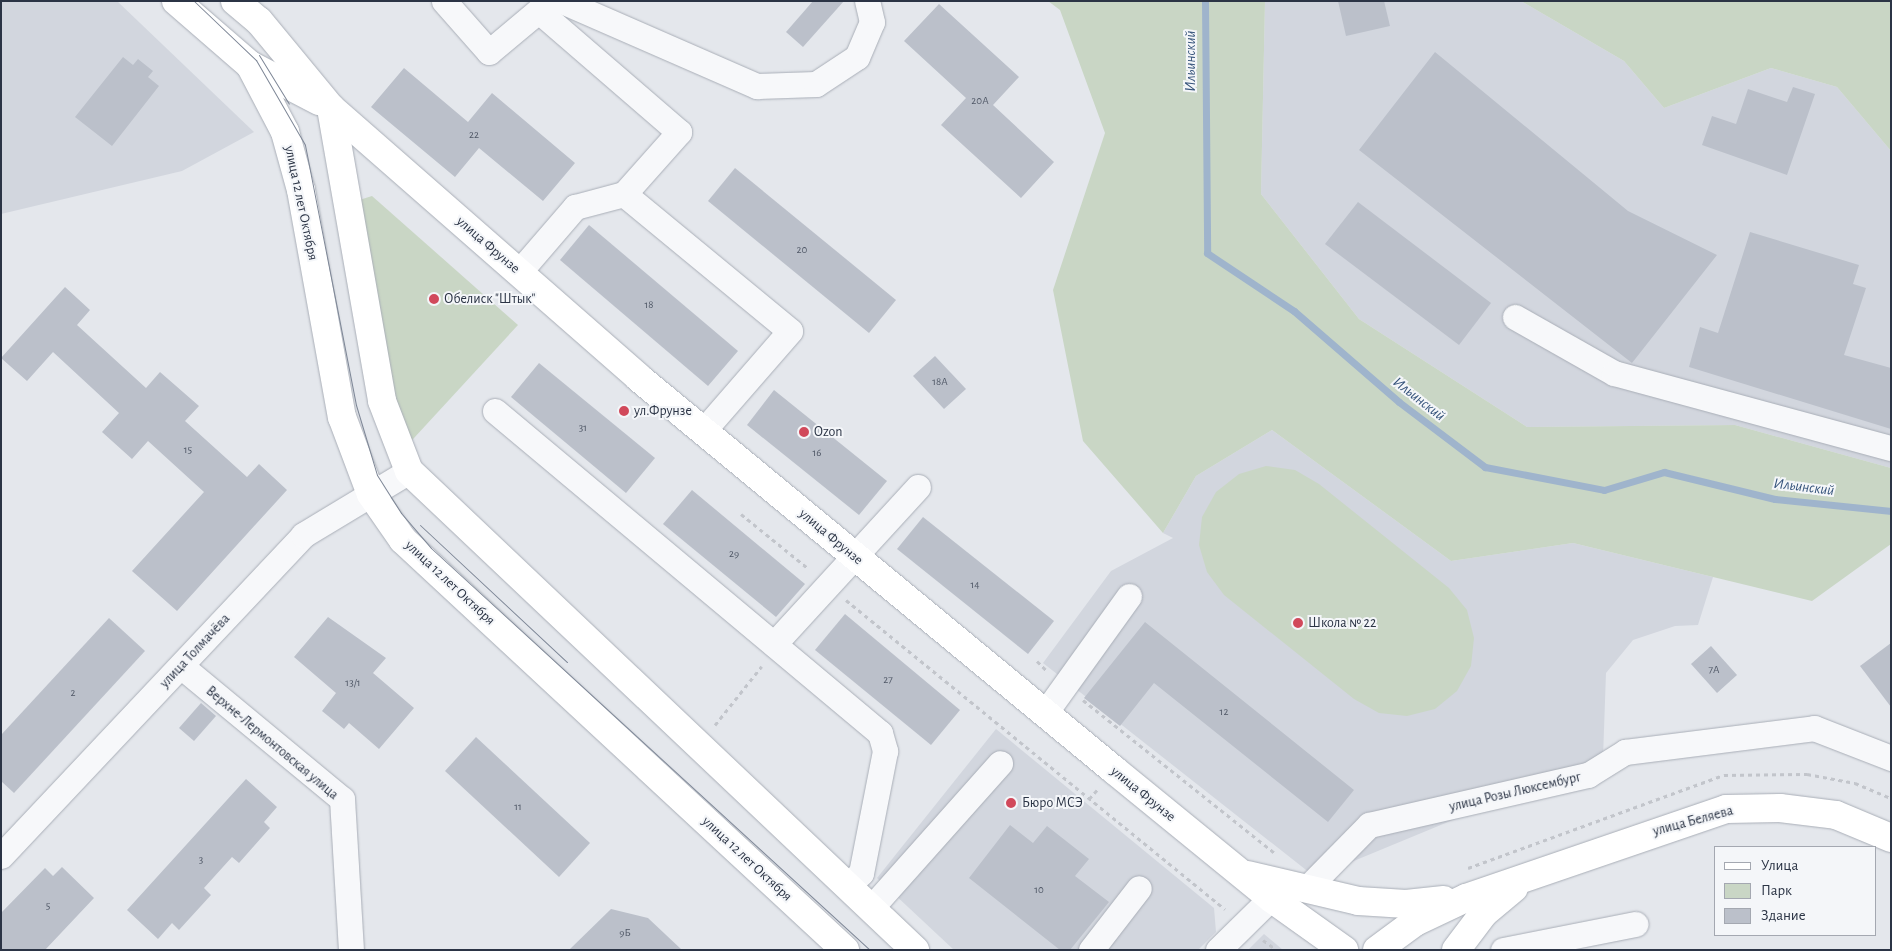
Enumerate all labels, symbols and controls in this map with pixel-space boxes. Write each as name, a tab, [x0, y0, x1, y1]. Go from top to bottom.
water label: Ильинский	[1182, 31, 1200, 91]
house number: 20А	[971, 94, 989, 108]
house number: 22	[469, 128, 479, 142]
street label: улица 12 лет Октября	[281, 144, 321, 262]
street label: улица Фрунзе	[453, 213, 523, 277]
house number: 20	[797, 243, 807, 257]
place label: Обелиск "Штык"	[444, 291, 536, 307]
marker: Обелиск "Штык"	[428, 293, 440, 305]
house number: 18	[645, 298, 653, 312]
water label: Ильинский	[1389, 373, 1449, 425]
house number: 18А	[932, 375, 948, 389]
place label: ул.Фрунзе	[634, 403, 692, 419]
marker: ул.Фрунзе	[618, 405, 630, 417]
house number: 31	[579, 421, 587, 435]
place label: Ozon	[814, 424, 842, 440]
marker: Ozon	[798, 426, 810, 438]
house number: 15	[184, 443, 192, 457]
house number: 16	[813, 446, 821, 460]
water label: Ильинский	[1773, 474, 1835, 500]
street label: улица Фрунзе	[796, 505, 866, 569]
street label: улица 12 лет Октября	[402, 537, 498, 629]
house number: 29	[729, 547, 739, 561]
house number: 14	[970, 578, 980, 592]
street label: улица Толмачёва	[156, 610, 234, 692]
place label: Школа № 22	[1308, 615, 1376, 631]
marker: Школа № 22	[1292, 617, 1304, 629]
house number: 7А	[1708, 663, 1720, 677]
house number: 27	[883, 673, 893, 687]
house number: 13/1	[345, 676, 361, 690]
street label: Верхне-Лермонтовская улица	[202, 683, 342, 803]
house number: 2	[70, 686, 76, 700]
house number: 12	[1220, 705, 1228, 719]
street label: улица Фрунзе	[1107, 763, 1179, 825]
street label: улица Розы Люксембург	[1448, 769, 1582, 815]
place label: Бюро МСЭ	[1022, 795, 1083, 811]
marker: Бюро МСЭ	[1004, 796, 1018, 810]
house number: 11	[514, 800, 522, 814]
street label: улица Беляева	[1651, 802, 1735, 840]
street label: улица 12 лет Октября	[699, 813, 795, 905]
legend	[1714, 846, 1877, 936]
house number: 3	[199, 853, 203, 867]
text: Улица	[1761, 858, 1798, 873]
house number: 10	[1034, 883, 1044, 897]
text: Парк	[1761, 883, 1792, 898]
house number: 5	[46, 899, 50, 913]
text: Здание	[1761, 908, 1806, 923]
house number: 9Б	[619, 926, 631, 940]

